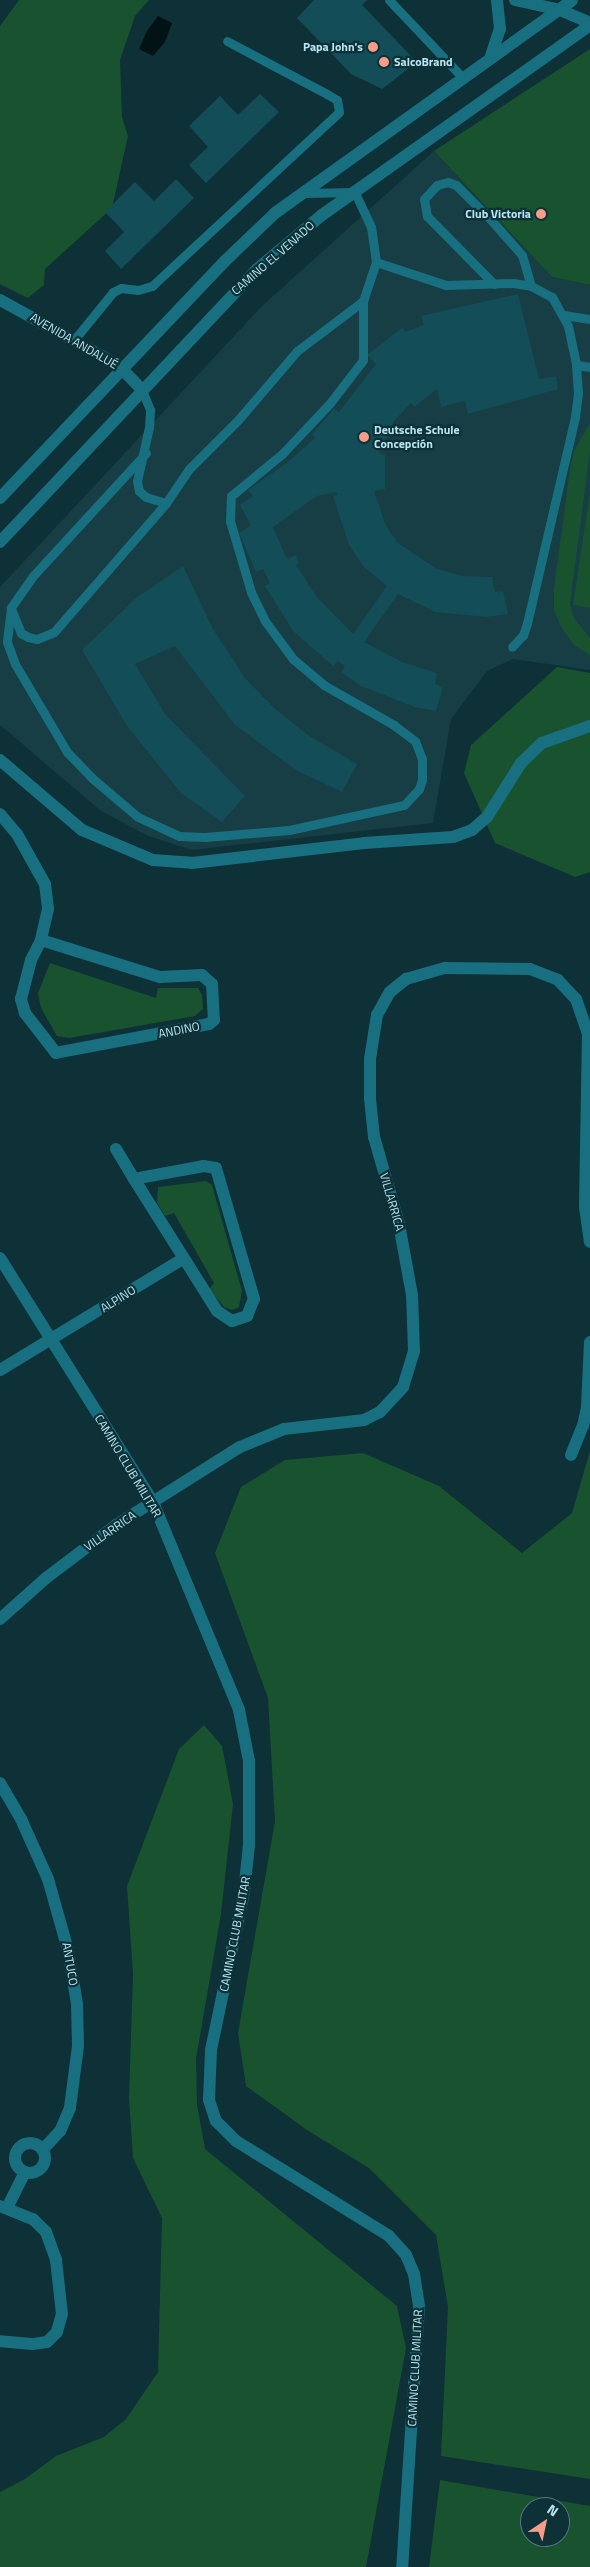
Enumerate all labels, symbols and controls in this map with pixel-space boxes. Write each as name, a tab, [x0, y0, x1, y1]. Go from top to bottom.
place label: Papa John's	[303, 40, 363, 54]
marker: Papa John's	[367, 41, 379, 53]
place label: SalcoBrand	[394, 55, 453, 69]
marker: SalcoBrand	[378, 56, 390, 68]
place label: Club Victoria	[465, 207, 531, 221]
marker: Club Victoria	[535, 208, 547, 220]
street label: CAMINO EL VENADO	[229, 218, 317, 298]
street label: AVENIDA ANDALUÉ	[28, 310, 120, 372]
place label: Deutsche Schule Concepción	[374, 423, 460, 451]
marker: Deutsche Schule Concepción	[358, 431, 370, 443]
street label: ANDINO	[157, 1019, 201, 1041]
street label: VILLARRICA	[377, 1171, 407, 1233]
street label: ALPINO	[98, 1283, 138, 1315]
street label: CAMINO CLUB MILITAR	[92, 1412, 164, 1520]
street label: VILLARRICA	[81, 1508, 139, 1554]
street label: CAMINO CLUB MILITAR	[217, 1875, 253, 1993]
street label: ANTUCO	[59, 1941, 81, 1987]
street label: CAMINO CLUB MILITAR	[405, 2309, 425, 2427]
north arrow	[520, 2497, 570, 2547]
text: N	[543, 2499, 563, 2521]

